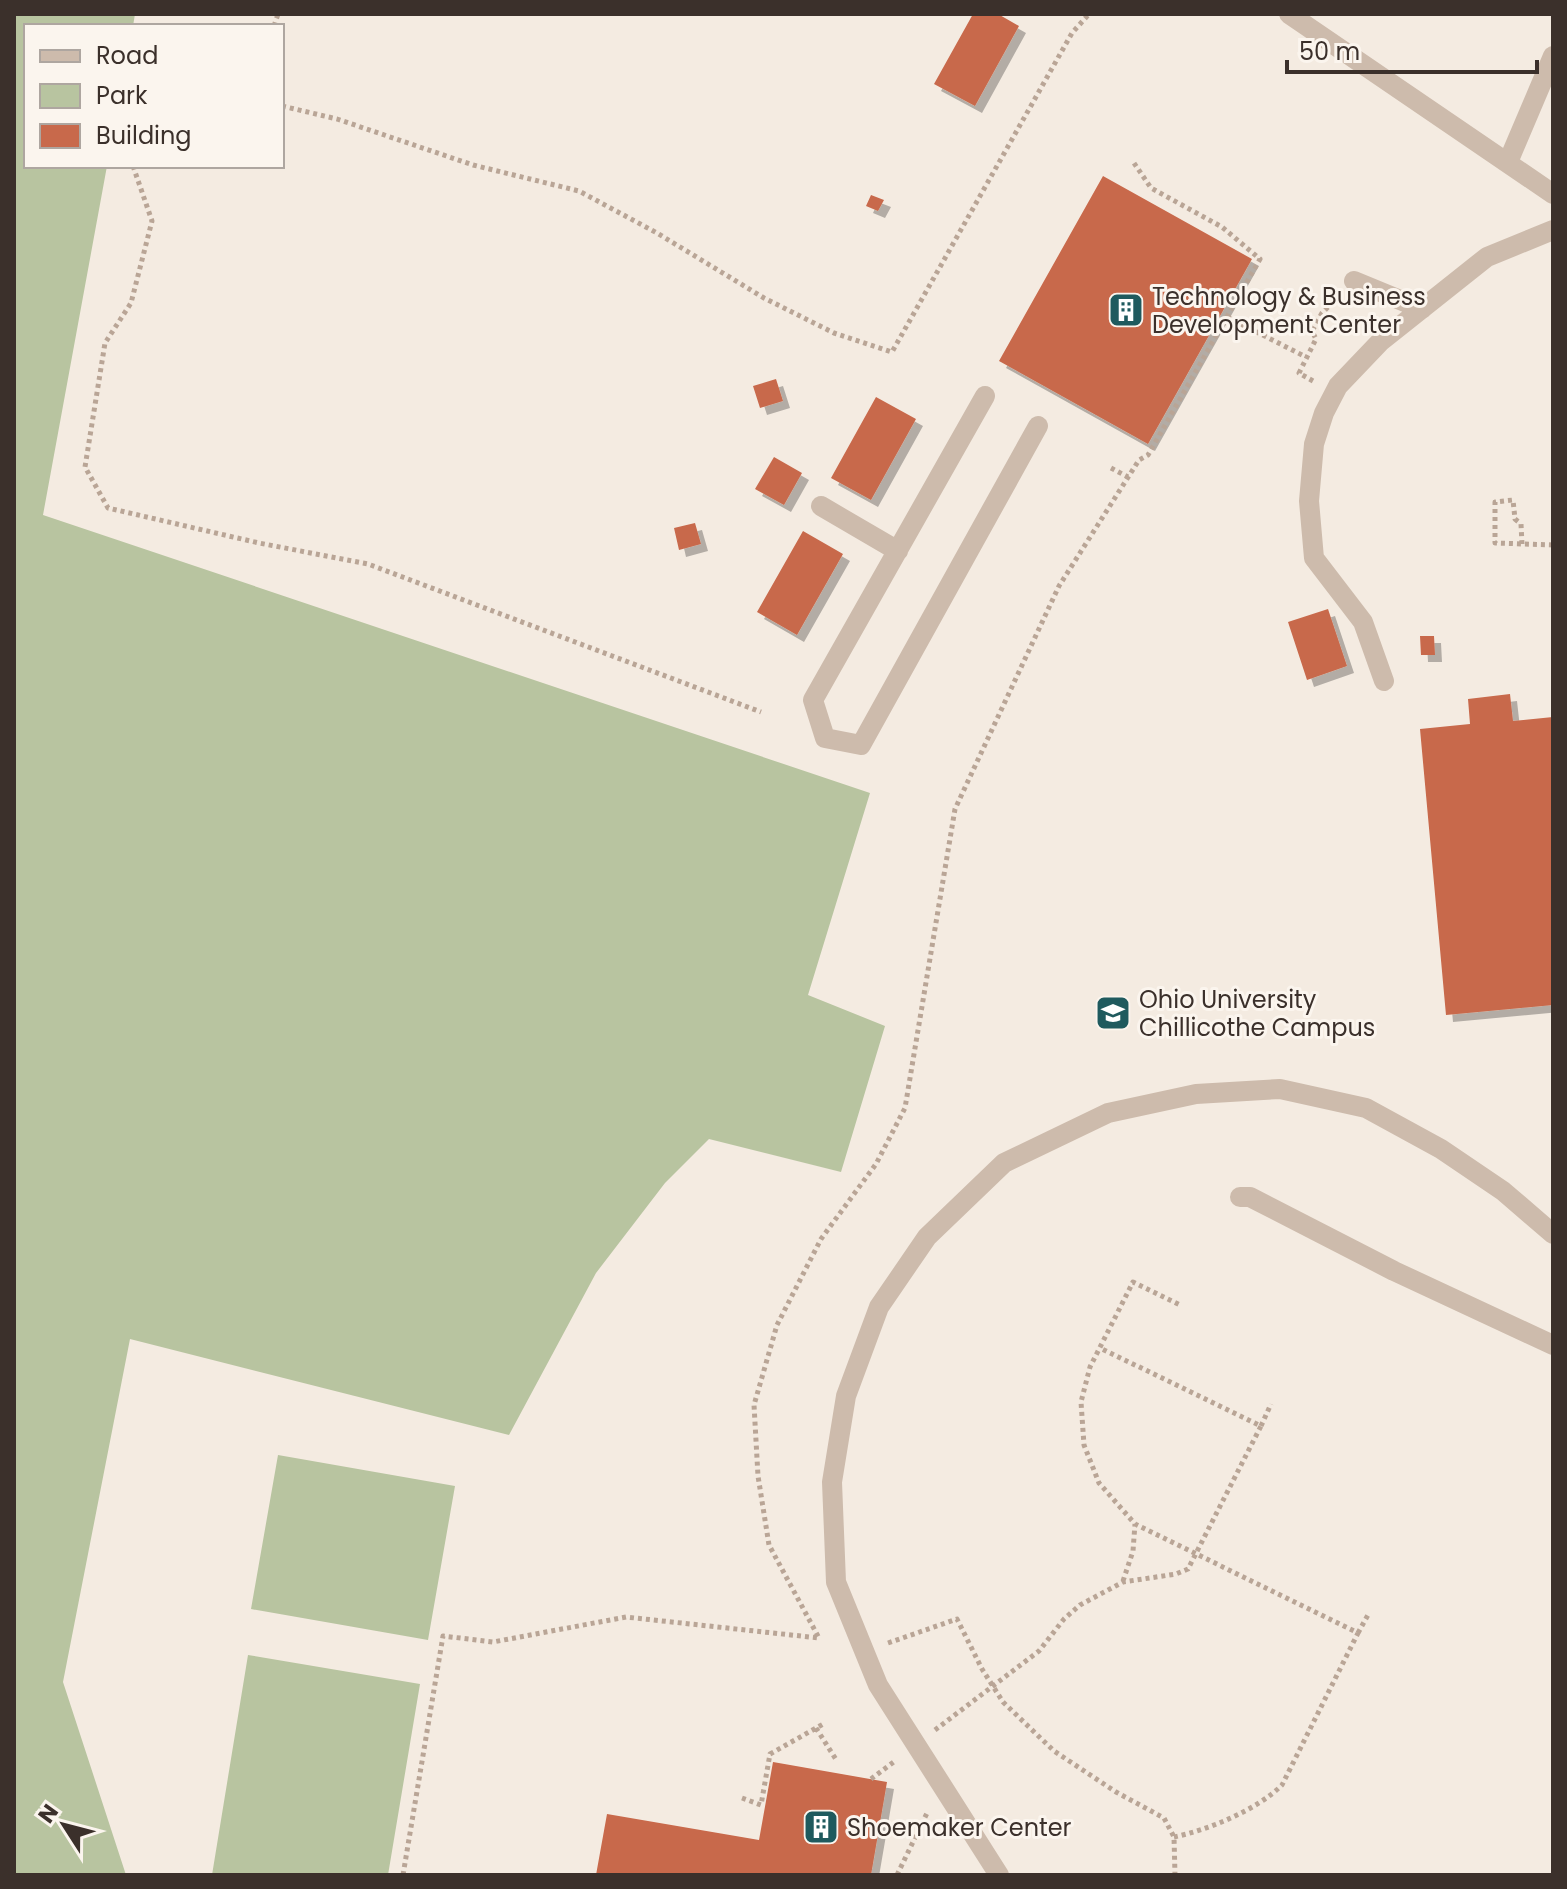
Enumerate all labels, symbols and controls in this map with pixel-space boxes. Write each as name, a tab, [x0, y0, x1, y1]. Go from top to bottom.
legend	[24, 24, 284, 168]
scale bar	[1287, 24, 1537, 74]
text: 50 m	[1299, 35, 1360, 68]
text: Road	[96, 39, 158, 72]
text: Park	[96, 79, 148, 112]
text: Building	[96, 119, 192, 152]
place label: Technology & Business Development Center	[1152, 280, 1426, 341]
building icon: Technology & Business Development Center	[1107, 291, 1145, 329]
place label: Ohio University Chillicothe Campus	[1139, 983, 1375, 1044]
school or university icon: Ohio University Chillicothe Campus	[1094, 994, 1132, 1032]
north arrow	[24, 1785, 104, 1865]
text: N	[31, 1798, 66, 1829]
building icon: Shoemaker Center	[802, 1808, 840, 1846]
place label: Shoemaker Center	[847, 1811, 1072, 1844]

